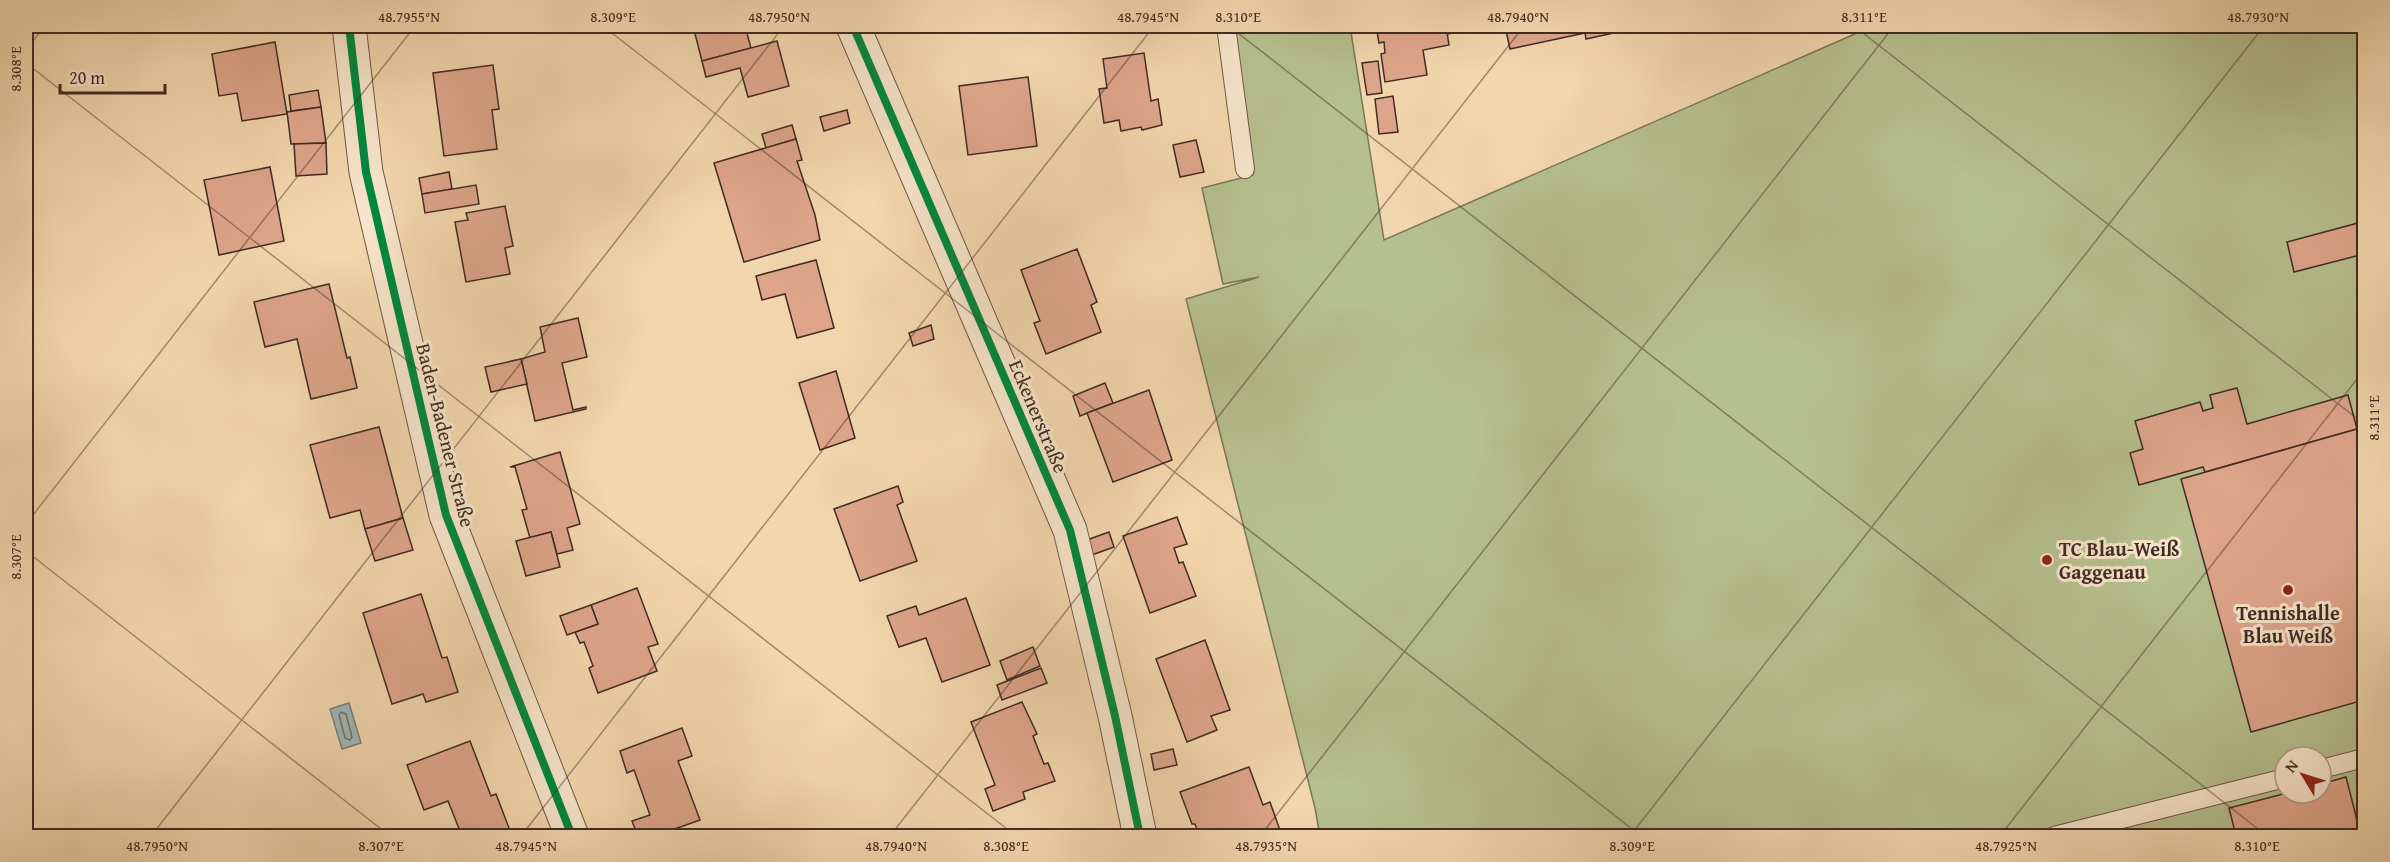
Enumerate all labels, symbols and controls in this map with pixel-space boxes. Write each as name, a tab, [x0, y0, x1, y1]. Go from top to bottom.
text: 48.7955°N	[378, 6, 440, 27]
text: 8.309°E	[590, 6, 636, 27]
text: 48.7950°N	[748, 6, 810, 27]
text: 48.7945°N	[1117, 6, 1179, 27]
text: 8.310°E	[1215, 6, 1261, 27]
text: 48.7940°N	[1487, 6, 1549, 27]
text: 8.311°E	[1841, 6, 1887, 27]
text: 48.7930°N	[2227, 6, 2289, 27]
text: 8.308°E	[5, 46, 26, 92]
scale bar	[60, 57, 165, 95]
text: 20 m	[69, 64, 105, 91]
street label: Baden-Badener Straße	[409, 340, 483, 530]
street label: Eckenerstraße	[1002, 355, 1076, 477]
text: 8.311°E	[2363, 395, 2384, 441]
text: 8.307°E	[5, 534, 26, 580]
place label: TC Blau-Weiß Gaggenau	[2059, 534, 2179, 586]
marker: TC Blau-Weiß Gaggenau	[2040, 553, 2054, 567]
marker: Tennishalle Blau Weiß	[2281, 583, 2295, 597]
place label: Tennishalle Blau Weiß	[2236, 598, 2340, 650]
north arrow	[2273, 745, 2333, 805]
text: N	[2278, 754, 2304, 777]
text: 48.7950°N	[126, 835, 188, 856]
text: 8.307°E	[358, 835, 404, 856]
text: 48.7945°N	[495, 835, 557, 856]
text: 48.7940°N	[865, 835, 927, 856]
text: 8.308°E	[983, 835, 1029, 856]
text: 48.7935°N	[1235, 835, 1297, 856]
text: 8.309°E	[1609, 835, 1655, 856]
text: 48.7925°N	[1975, 835, 2037, 856]
text: 8.310°E	[2234, 835, 2280, 856]

